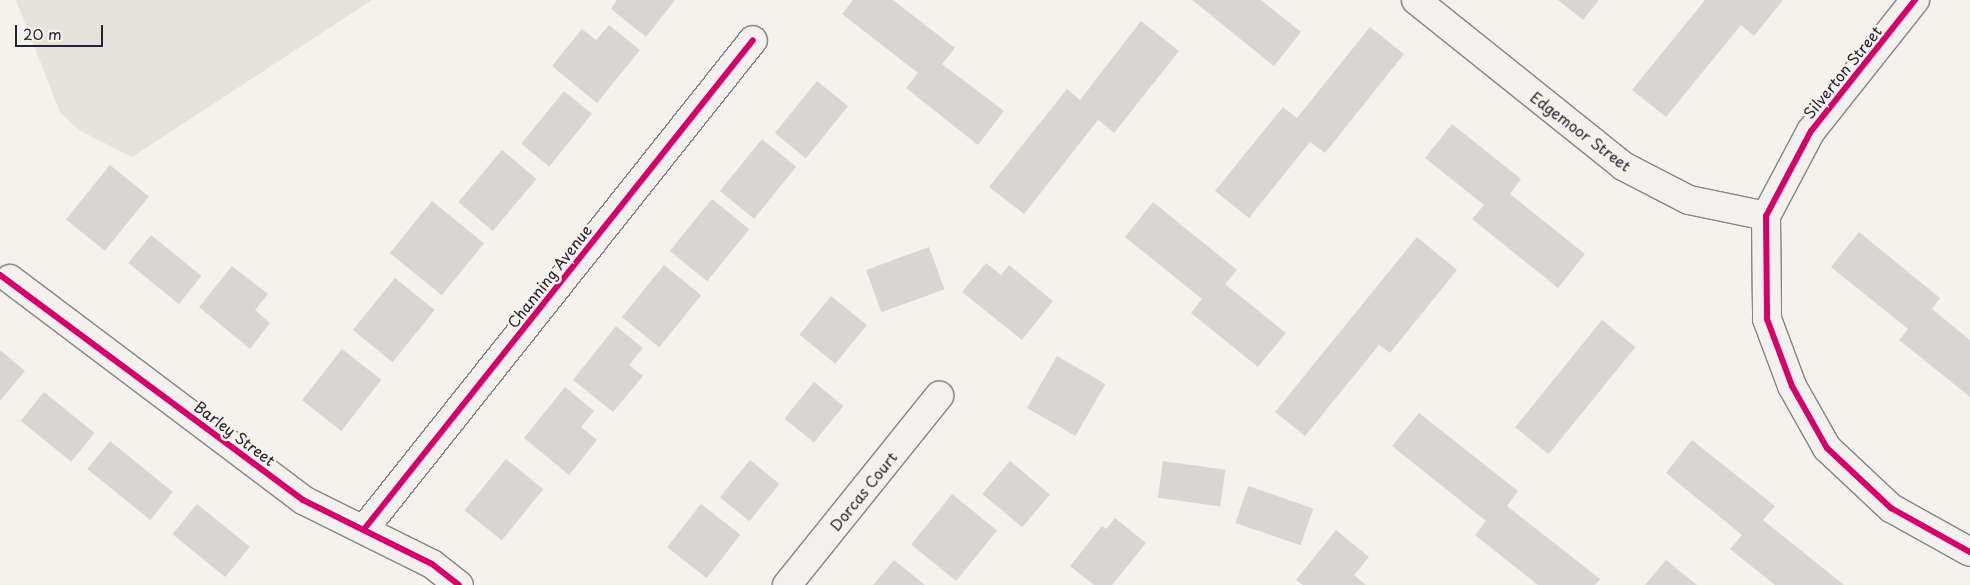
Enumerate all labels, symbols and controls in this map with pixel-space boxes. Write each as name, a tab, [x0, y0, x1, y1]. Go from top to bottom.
scale bar	[18, 15, 105, 47]
text: 20 m	[23, 22, 62, 45]
street label: Silverton Street	[1799, 22, 1885, 122]
street label: Edgemoor Street	[1527, 87, 1635, 175]
street label: Channing Avenue	[503, 221, 595, 331]
street label: Barley Street	[191, 397, 279, 469]
street label: Dorcas Court	[825, 448, 901, 534]

